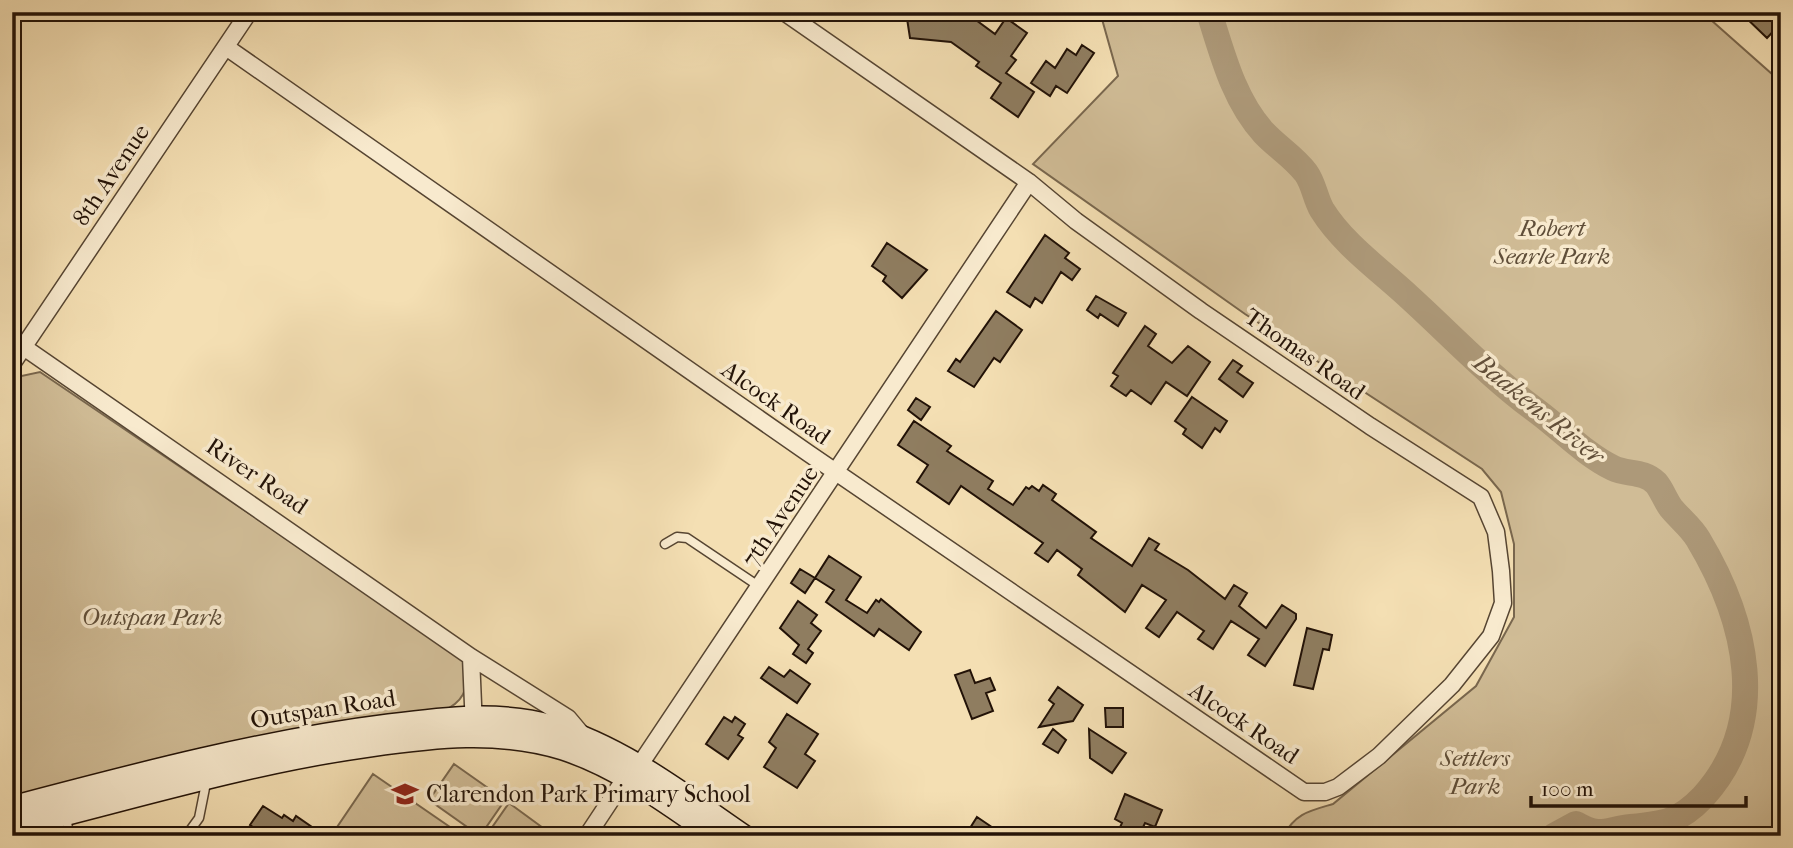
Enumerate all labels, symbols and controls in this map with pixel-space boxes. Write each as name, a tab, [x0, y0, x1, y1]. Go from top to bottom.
street label: 8th Avenue	[67, 119, 155, 231]
park label: Robert Searle Park	[1493, 214, 1610, 270]
street label: Thomas Road	[1239, 302, 1371, 406]
water label: Baakens River	[1466, 346, 1612, 473]
street label: Alcock Road	[715, 355, 837, 451]
street label: River Road	[201, 432, 314, 521]
street label: 7th Avenue	[736, 460, 824, 572]
park label: Outspan Park	[82, 603, 222, 631]
street label: Alcock Road	[1183, 676, 1305, 770]
street label: Outspan Road	[248, 684, 398, 734]
park label: Settlers Park	[1439, 744, 1511, 800]
scale bar	[1531, 764, 1746, 808]
text: 100 m	[1541, 777, 1594, 801]
school or university icon: Clarendon Park Primary School	[390, 779, 420, 809]
place label: Clarendon Park Primary School	[426, 780, 751, 808]

